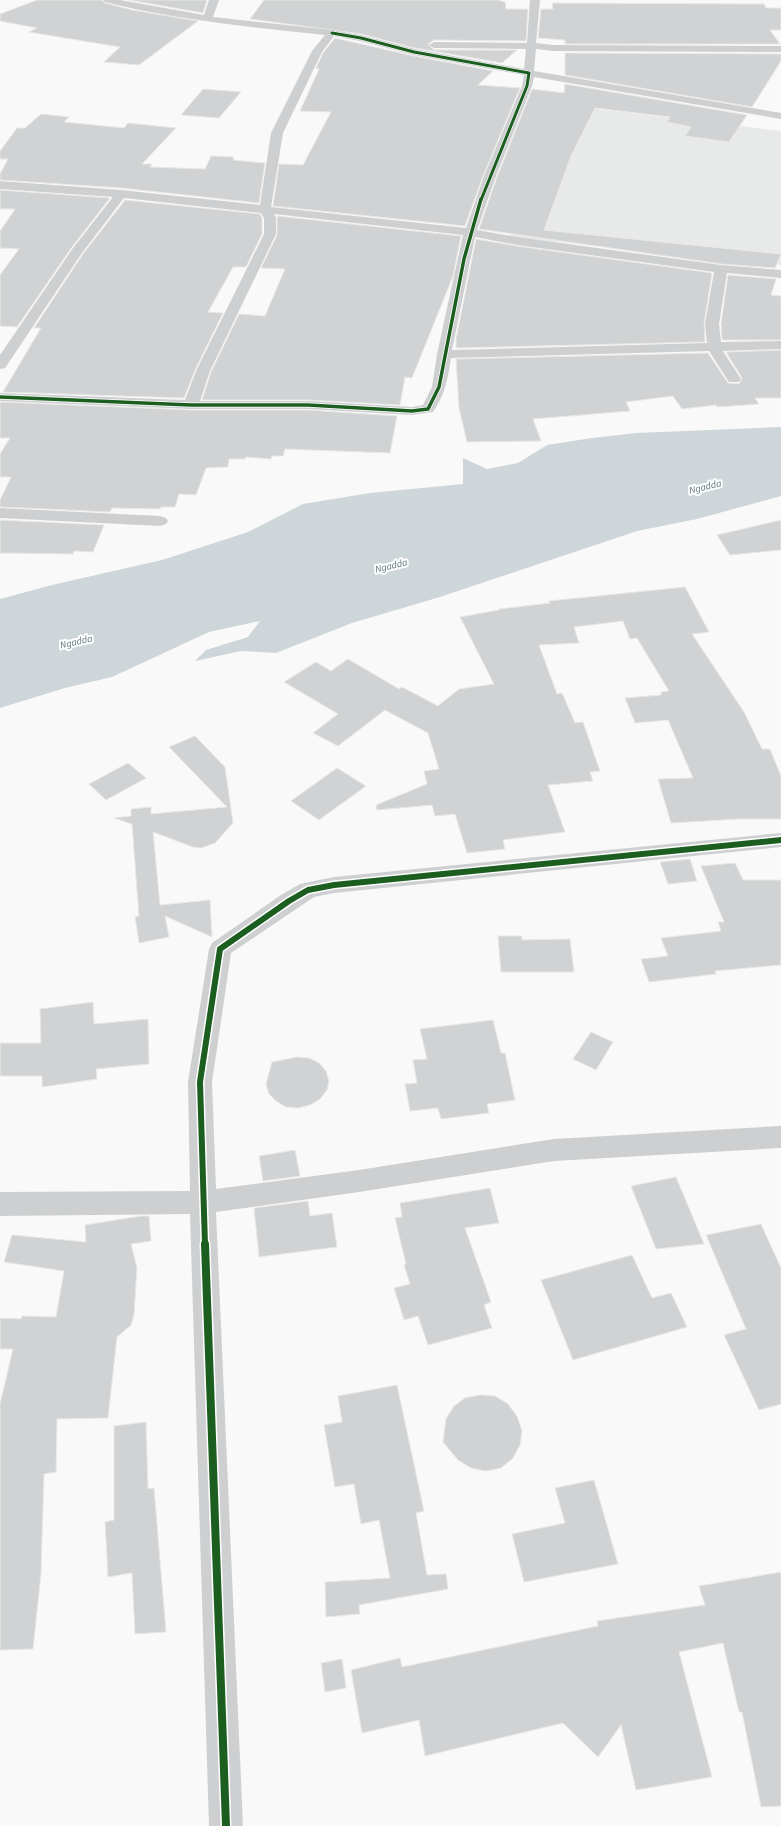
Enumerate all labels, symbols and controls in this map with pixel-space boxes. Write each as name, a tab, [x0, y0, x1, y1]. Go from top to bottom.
water label: Ngadda	[688, 476, 724, 498]
water label: Ngadda	[374, 555, 410, 577]
water label: Ngadda	[59, 631, 94, 652]

